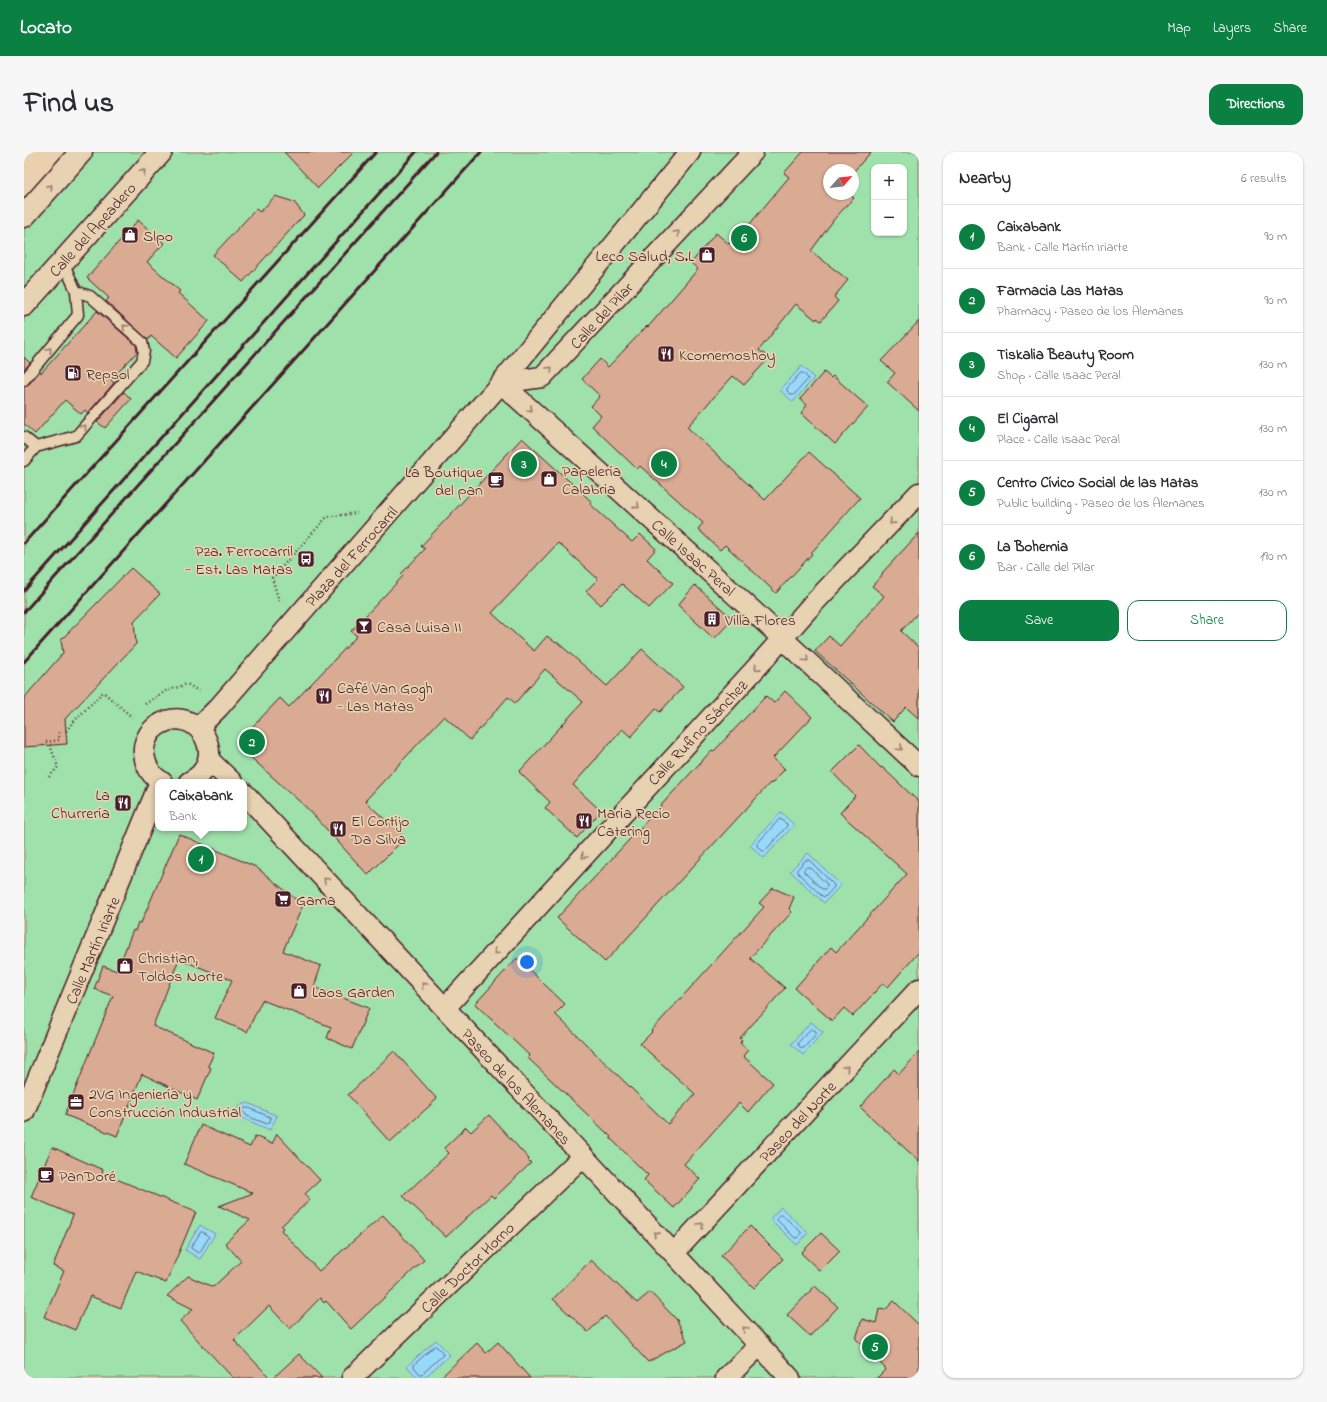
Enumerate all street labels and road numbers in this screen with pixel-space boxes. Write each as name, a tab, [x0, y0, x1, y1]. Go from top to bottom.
street label: Calle del Apeadero	[44, 177, 143, 283]
street label: Calle del Pilar	[565, 277, 640, 355]
street label: Plaza del Ferrocarril	[300, 501, 405, 613]
street label: Calle Isaac Peral	[645, 514, 740, 603]
street label: Calle Rufino Sánchez	[643, 675, 754, 792]
street label: Calle Martín Iriarte	[60, 892, 128, 1008]
street label: Paseo de los Alemanes	[455, 1024, 576, 1151]
street label: Paseo del Norte	[754, 1076, 843, 1169]
street label: Calle Doctor Horno	[416, 1217, 521, 1320]

